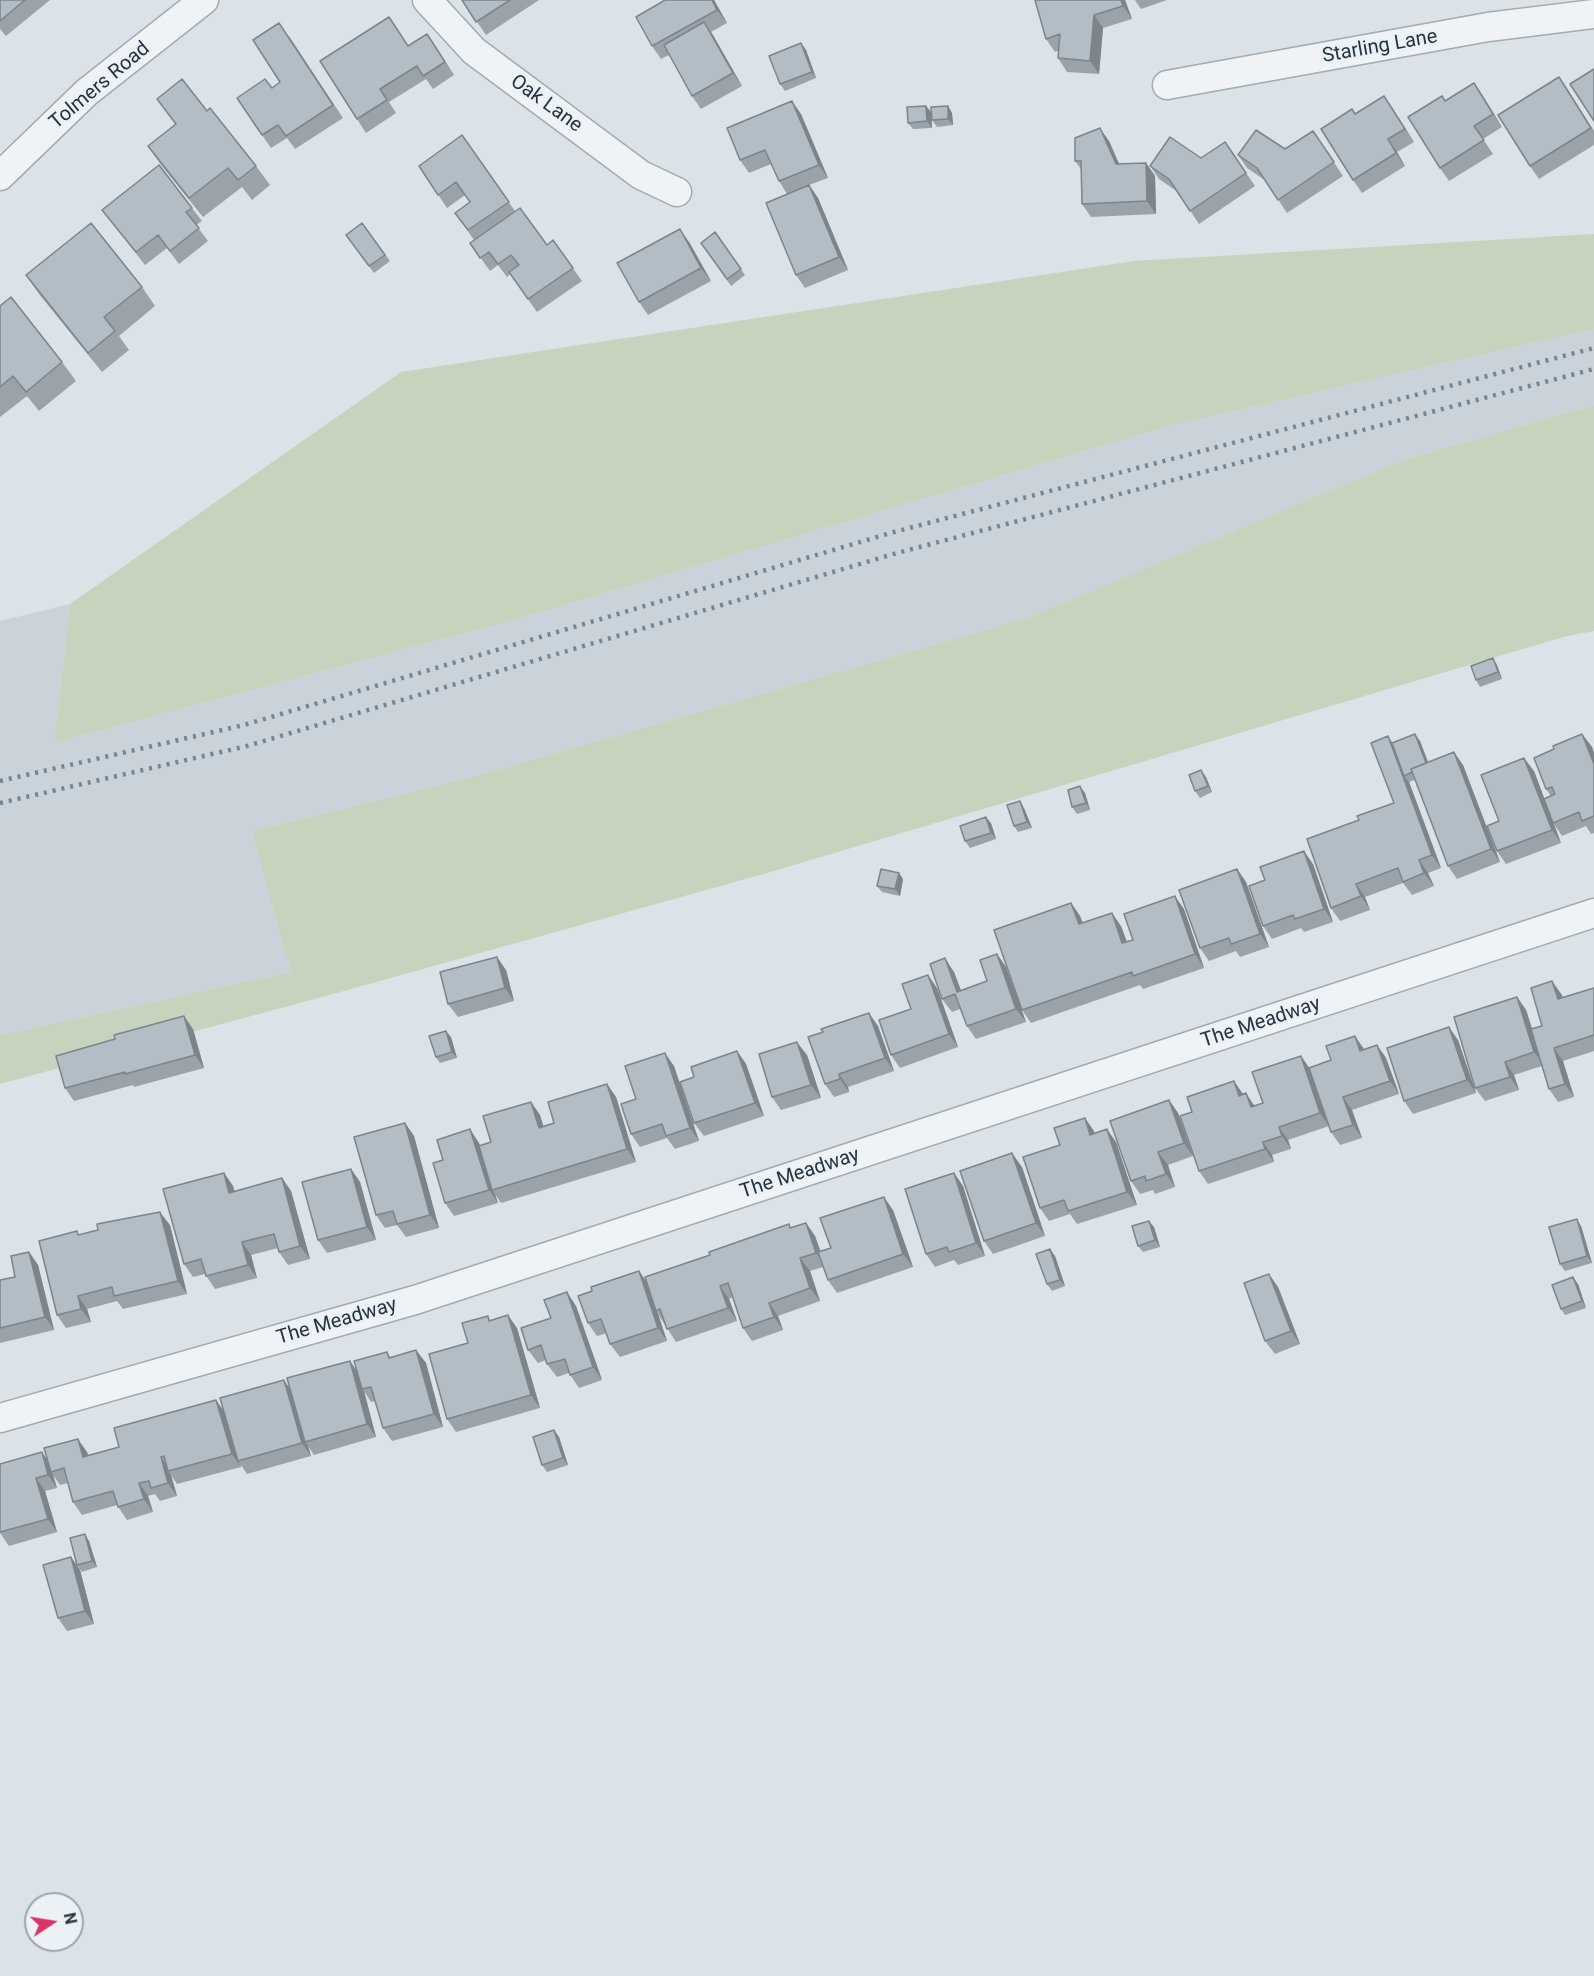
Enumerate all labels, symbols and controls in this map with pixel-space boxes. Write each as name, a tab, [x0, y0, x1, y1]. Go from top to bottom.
street label: Starling Lane	[1321, 25, 1439, 69]
street label: Tolmers Road	[45, 37, 155, 135]
street label: Oak Lane	[505, 70, 587, 138]
street label: The Meadway	[1198, 992, 1324, 1054]
street label: The Meadway	[737, 1143, 863, 1205]
street label: The Meadway	[274, 1293, 400, 1351]
north arrow	[24, 1892, 84, 1952]
text: N	[60, 1911, 81, 1926]

